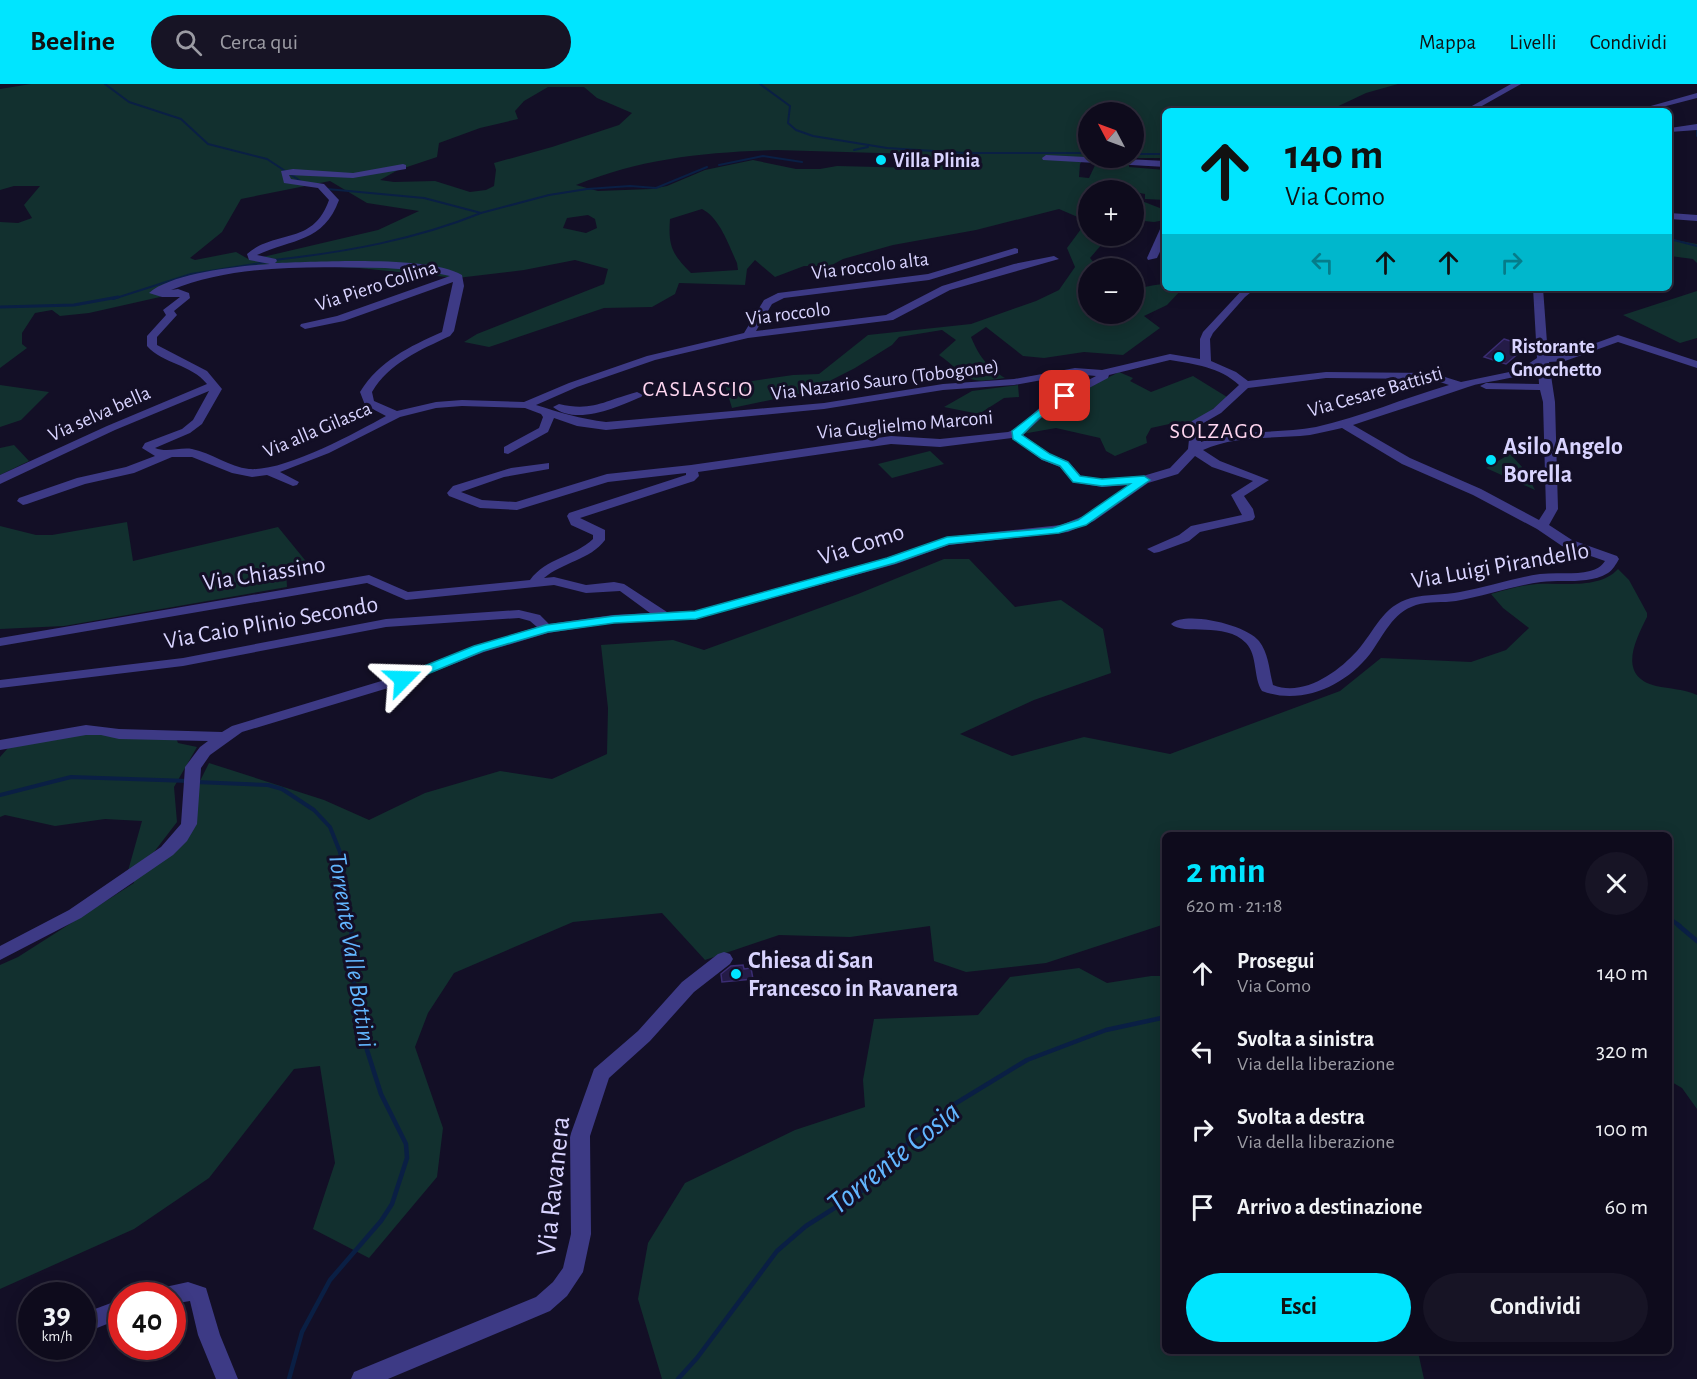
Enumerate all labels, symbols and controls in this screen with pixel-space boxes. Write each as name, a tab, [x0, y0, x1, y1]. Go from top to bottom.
search box	[151, 15, 571, 69]
icon: search	[172, 26, 205, 59]
text: Beeline	[30, 28, 115, 56]
text: Cerca qui	[220, 31, 298, 53]
text: Mappa	[1419, 32, 1476, 53]
text: Livelli	[1509, 32, 1557, 53]
text: Condividi	[1590, 32, 1667, 53]
north arrow	[1078, 102, 1144, 168]
map controls	[1078, 102, 1144, 324]
icon: ahead	[1186, 132, 1264, 210]
text: 140 m	[1285, 134, 1383, 176]
place label: Villa Plinia	[893, 151, 980, 171]
marker: Villa Plinia	[874, 153, 888, 167]
button: +	[1078, 180, 1144, 246]
text: Via Como	[1285, 183, 1385, 210]
icon: left	[1306, 246, 1339, 279]
icon: ahead	[1369, 246, 1402, 279]
icon: ahead	[1432, 246, 1465, 279]
icon: right	[1495, 246, 1528, 279]
street label: Via roccolo alta	[810, 249, 930, 283]
street label: Via Piero Collina	[313, 257, 440, 315]
button: −	[1078, 258, 1144, 324]
street label: Via roccolo	[745, 299, 831, 329]
place label: Ristorante Gnocchetto	[1511, 337, 1602, 380]
marker: Ristorante Gnocchetto	[1492, 350, 1506, 364]
street label: Via Nazario Sauro (Tobogone)	[770, 356, 1000, 404]
street label: Via Cesare Battisti	[1305, 363, 1445, 421]
pin	[1039, 370, 1090, 421]
district label: CASLASCIO	[642, 378, 754, 400]
icon: arrive	[1048, 379, 1081, 412]
street label: Via selva bella	[45, 383, 153, 445]
street label: Via alla Gilasca	[260, 398, 374, 462]
street label: Via Guglielmo Marconi	[816, 407, 994, 443]
district label: SOLZAGO	[1169, 420, 1265, 442]
place label: Asilo Angelo Borella	[1503, 435, 1623, 487]
marker: Asilo Angelo Borella	[1484, 453, 1498, 467]
street label: Via Como	[815, 520, 907, 570]
street label: Via Luigi Pirandello	[1409, 539, 1591, 593]
street label: Via Chiassino	[201, 552, 327, 596]
street label: Via Caio Plinio Secondo	[162, 592, 380, 654]
position arrow	[371, 647, 435, 711]
water label: Torrente Valle Bottini	[324, 851, 380, 1050]
button: close	[1585, 852, 1648, 915]
text: 2 min	[1186, 853, 1266, 889]
text: 620 m · 21:18	[1186, 896, 1282, 916]
place label: Chiesa di San Francesco in Ravanera	[748, 949, 958, 1001]
text: Prosegui	[1237, 950, 1314, 972]
icon: ahead	[1186, 957, 1219, 990]
text: 140 m	[1597, 962, 1648, 984]
marker: Chiesa di San Francesco in Ravanera	[729, 967, 743, 981]
text: Via Como	[1237, 976, 1311, 996]
text: Svolta a sinistra	[1237, 1028, 1374, 1050]
icon: left	[1186, 1035, 1219, 1068]
text: 320 m	[1596, 1040, 1648, 1062]
text: Via della liberazione	[1237, 1054, 1395, 1074]
water label: Torrente Cosia	[821, 1095, 966, 1221]
text: Svolta a destra	[1237, 1106, 1365, 1128]
icon: right	[1186, 1113, 1219, 1146]
street label: Via Ravanera	[533, 1115, 575, 1258]
text: 100 m	[1596, 1118, 1648, 1140]
text: Via della liberazione	[1237, 1132, 1395, 1152]
icon: arrive	[1186, 1191, 1219, 1224]
text: Arrivo a destinazione	[1237, 1196, 1422, 1218]
text: 60 m	[1605, 1196, 1648, 1218]
button: Esci	[1186, 1273, 1411, 1342]
button: Condividi	[1423, 1273, 1648, 1342]
speed limit sign: 40	[108, 1282, 186, 1360]
text: 39	[43, 1299, 71, 1329]
text: km/h	[42, 1329, 72, 1344]

